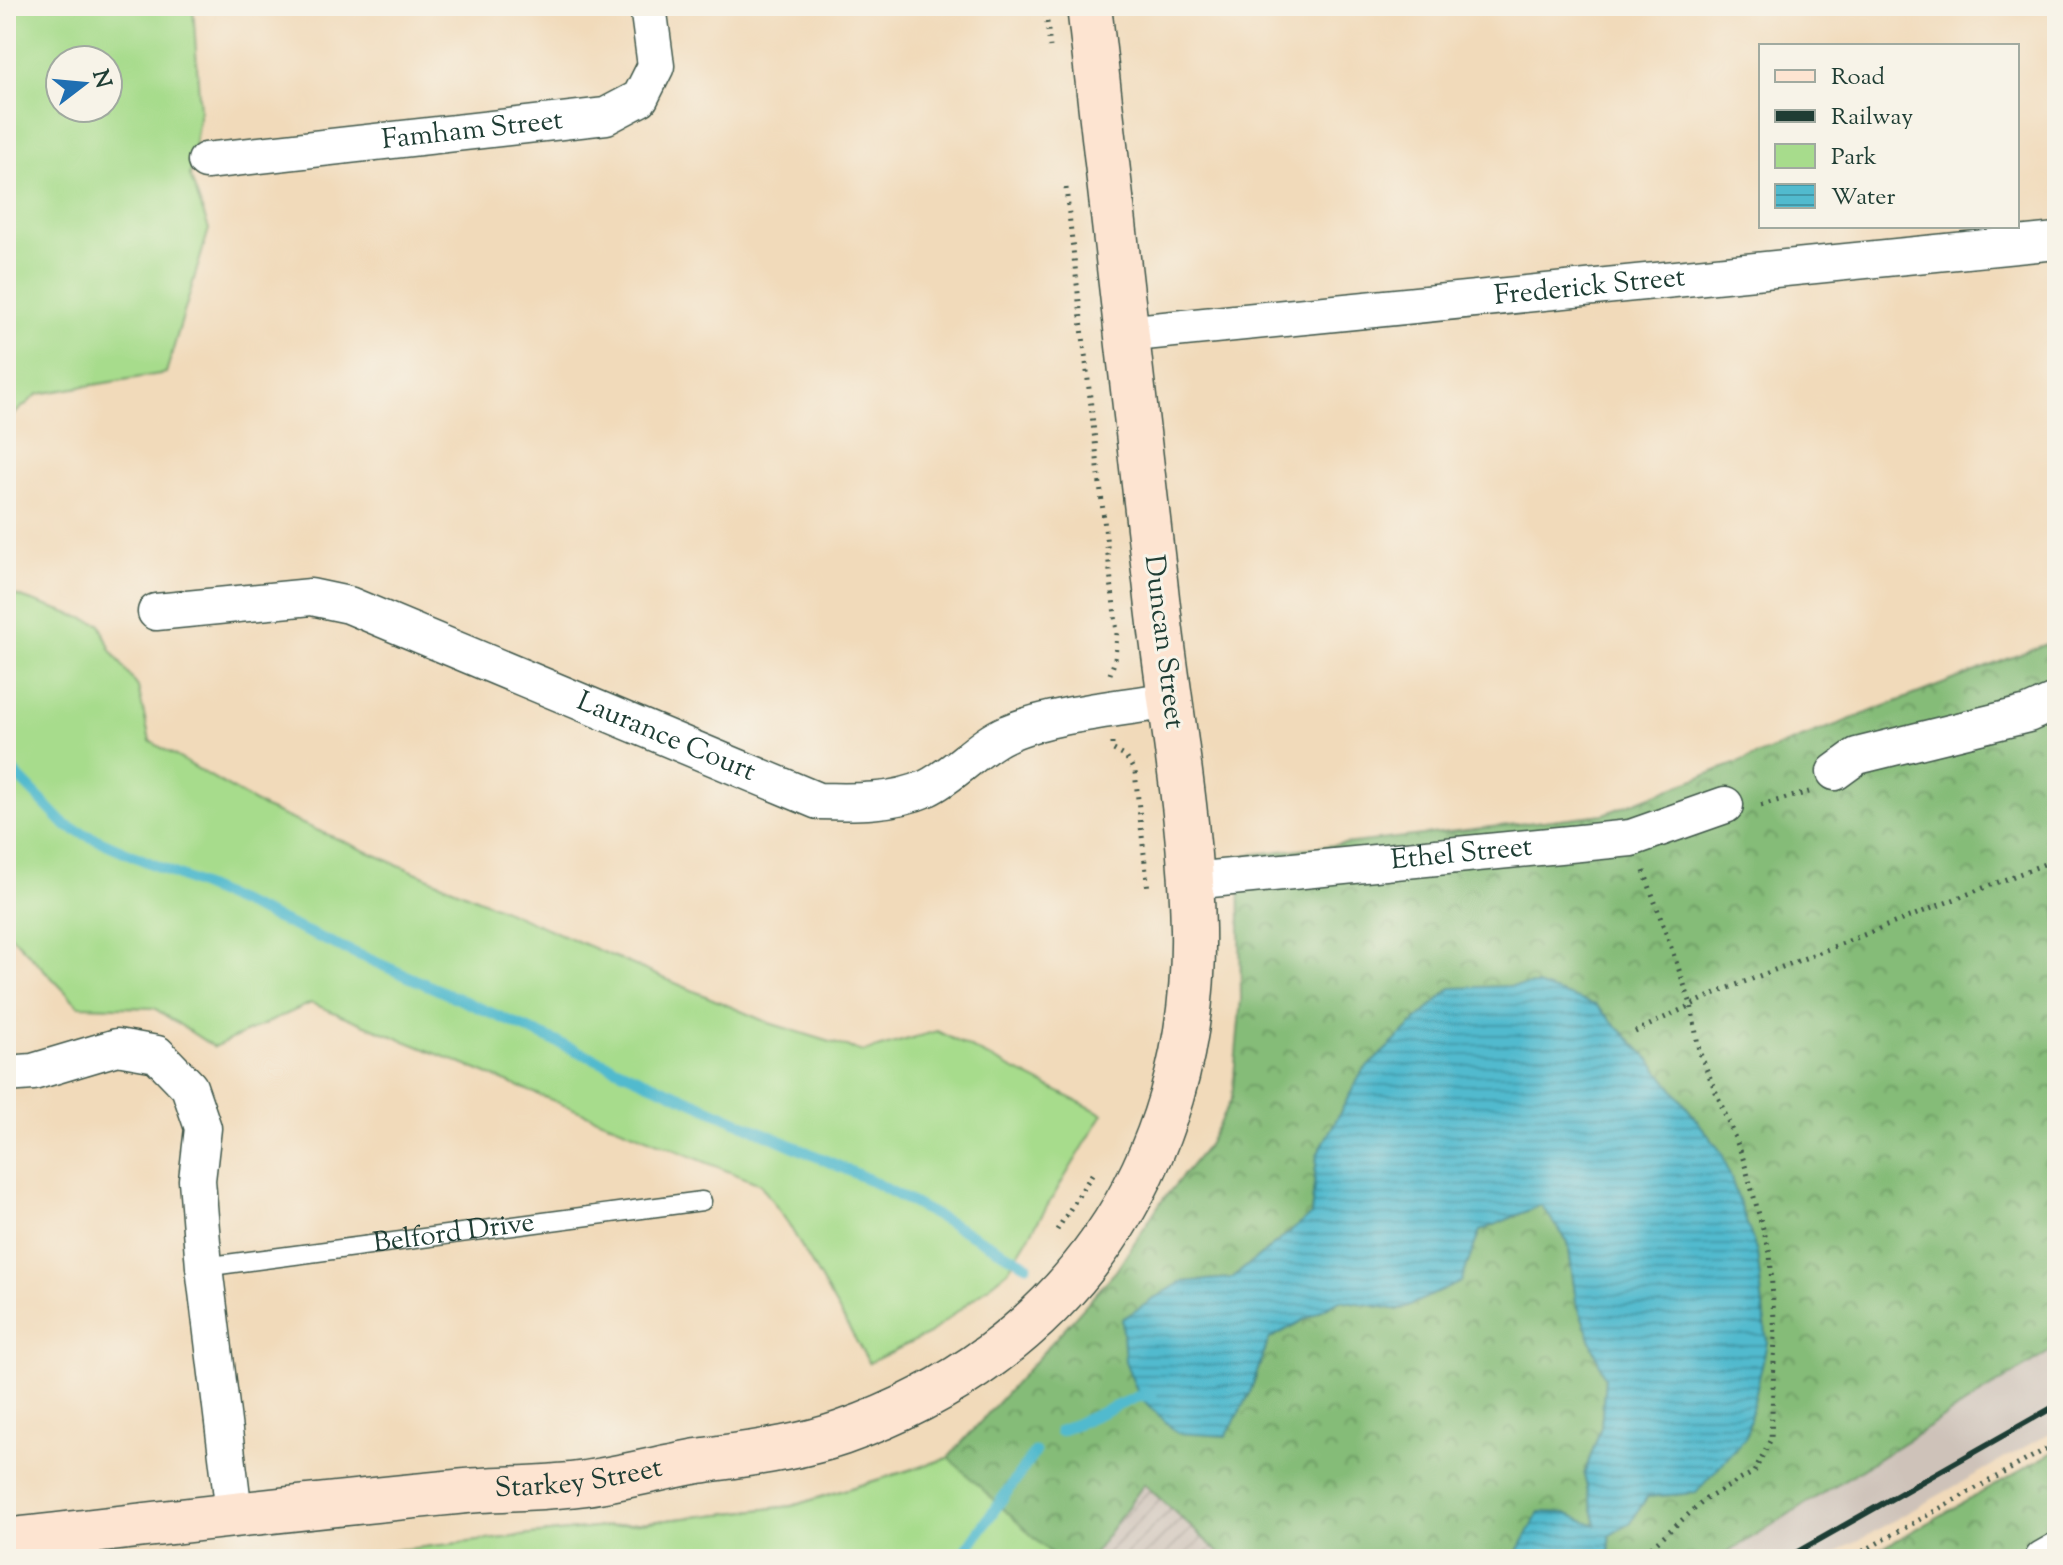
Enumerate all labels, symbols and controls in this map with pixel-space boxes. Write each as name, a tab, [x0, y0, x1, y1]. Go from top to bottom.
north arrow	[44, 44, 124, 124]
legend	[1759, 44, 2019, 228]
text: Road	[1831, 61, 1885, 95]
text: N	[83, 66, 118, 93]
street label: Famham Street	[380, 101, 565, 161]
text: Railway	[1831, 101, 1913, 135]
text: Park	[1831, 141, 1877, 175]
text: Water	[1831, 181, 1895, 215]
street label: Frederick Street	[1492, 258, 1687, 317]
street label: Duncan Street	[1132, 553, 1194, 732]
street label: Laurance Court	[570, 682, 762, 793]
street label: Ethel Street	[1389, 828, 1535, 881]
street label: Belford Drive	[371, 1203, 537, 1264]
street label: Starkey Street	[494, 1448, 667, 1509]

